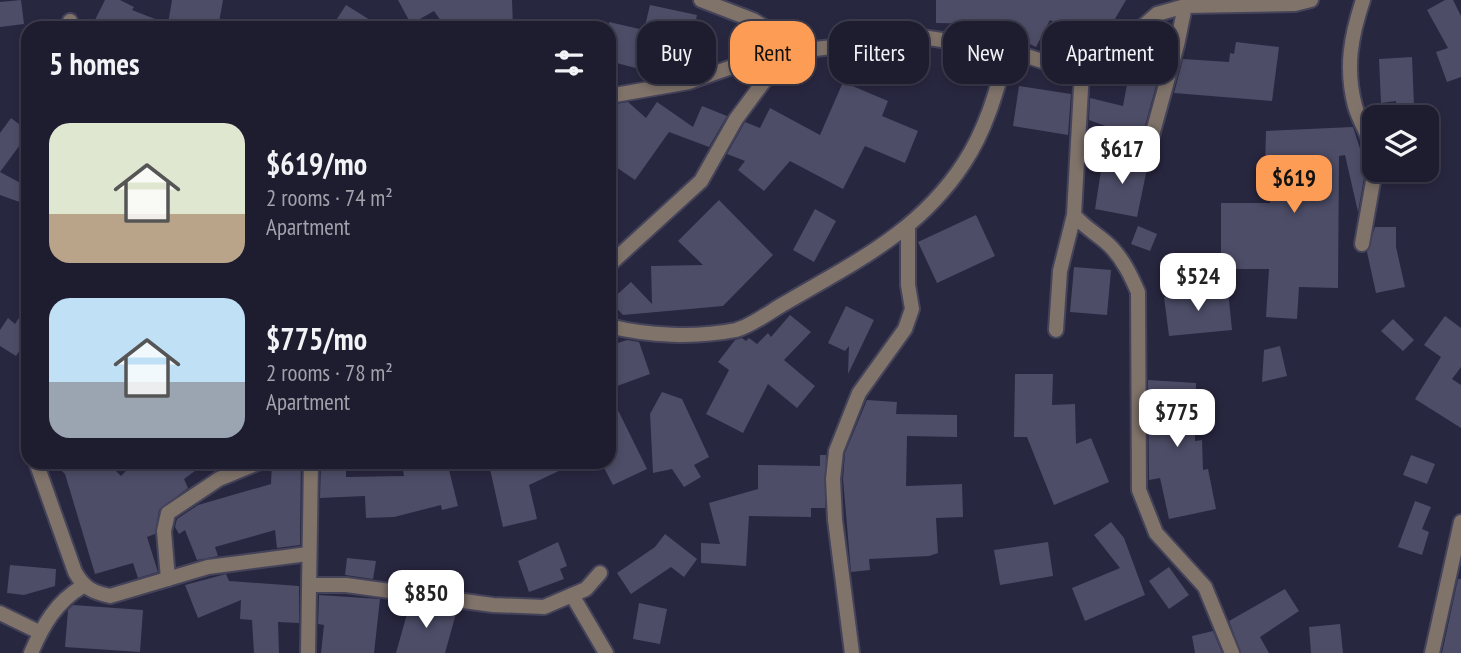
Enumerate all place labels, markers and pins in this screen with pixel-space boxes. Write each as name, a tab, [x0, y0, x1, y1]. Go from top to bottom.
pin: $617	[1081, 127, 1163, 186]
pin: $619	[1253, 156, 1335, 215]
pin: $524	[1157, 254, 1239, 313]
pin: $775	[1136, 390, 1218, 449]
pin: $850	[385, 570, 467, 630]

